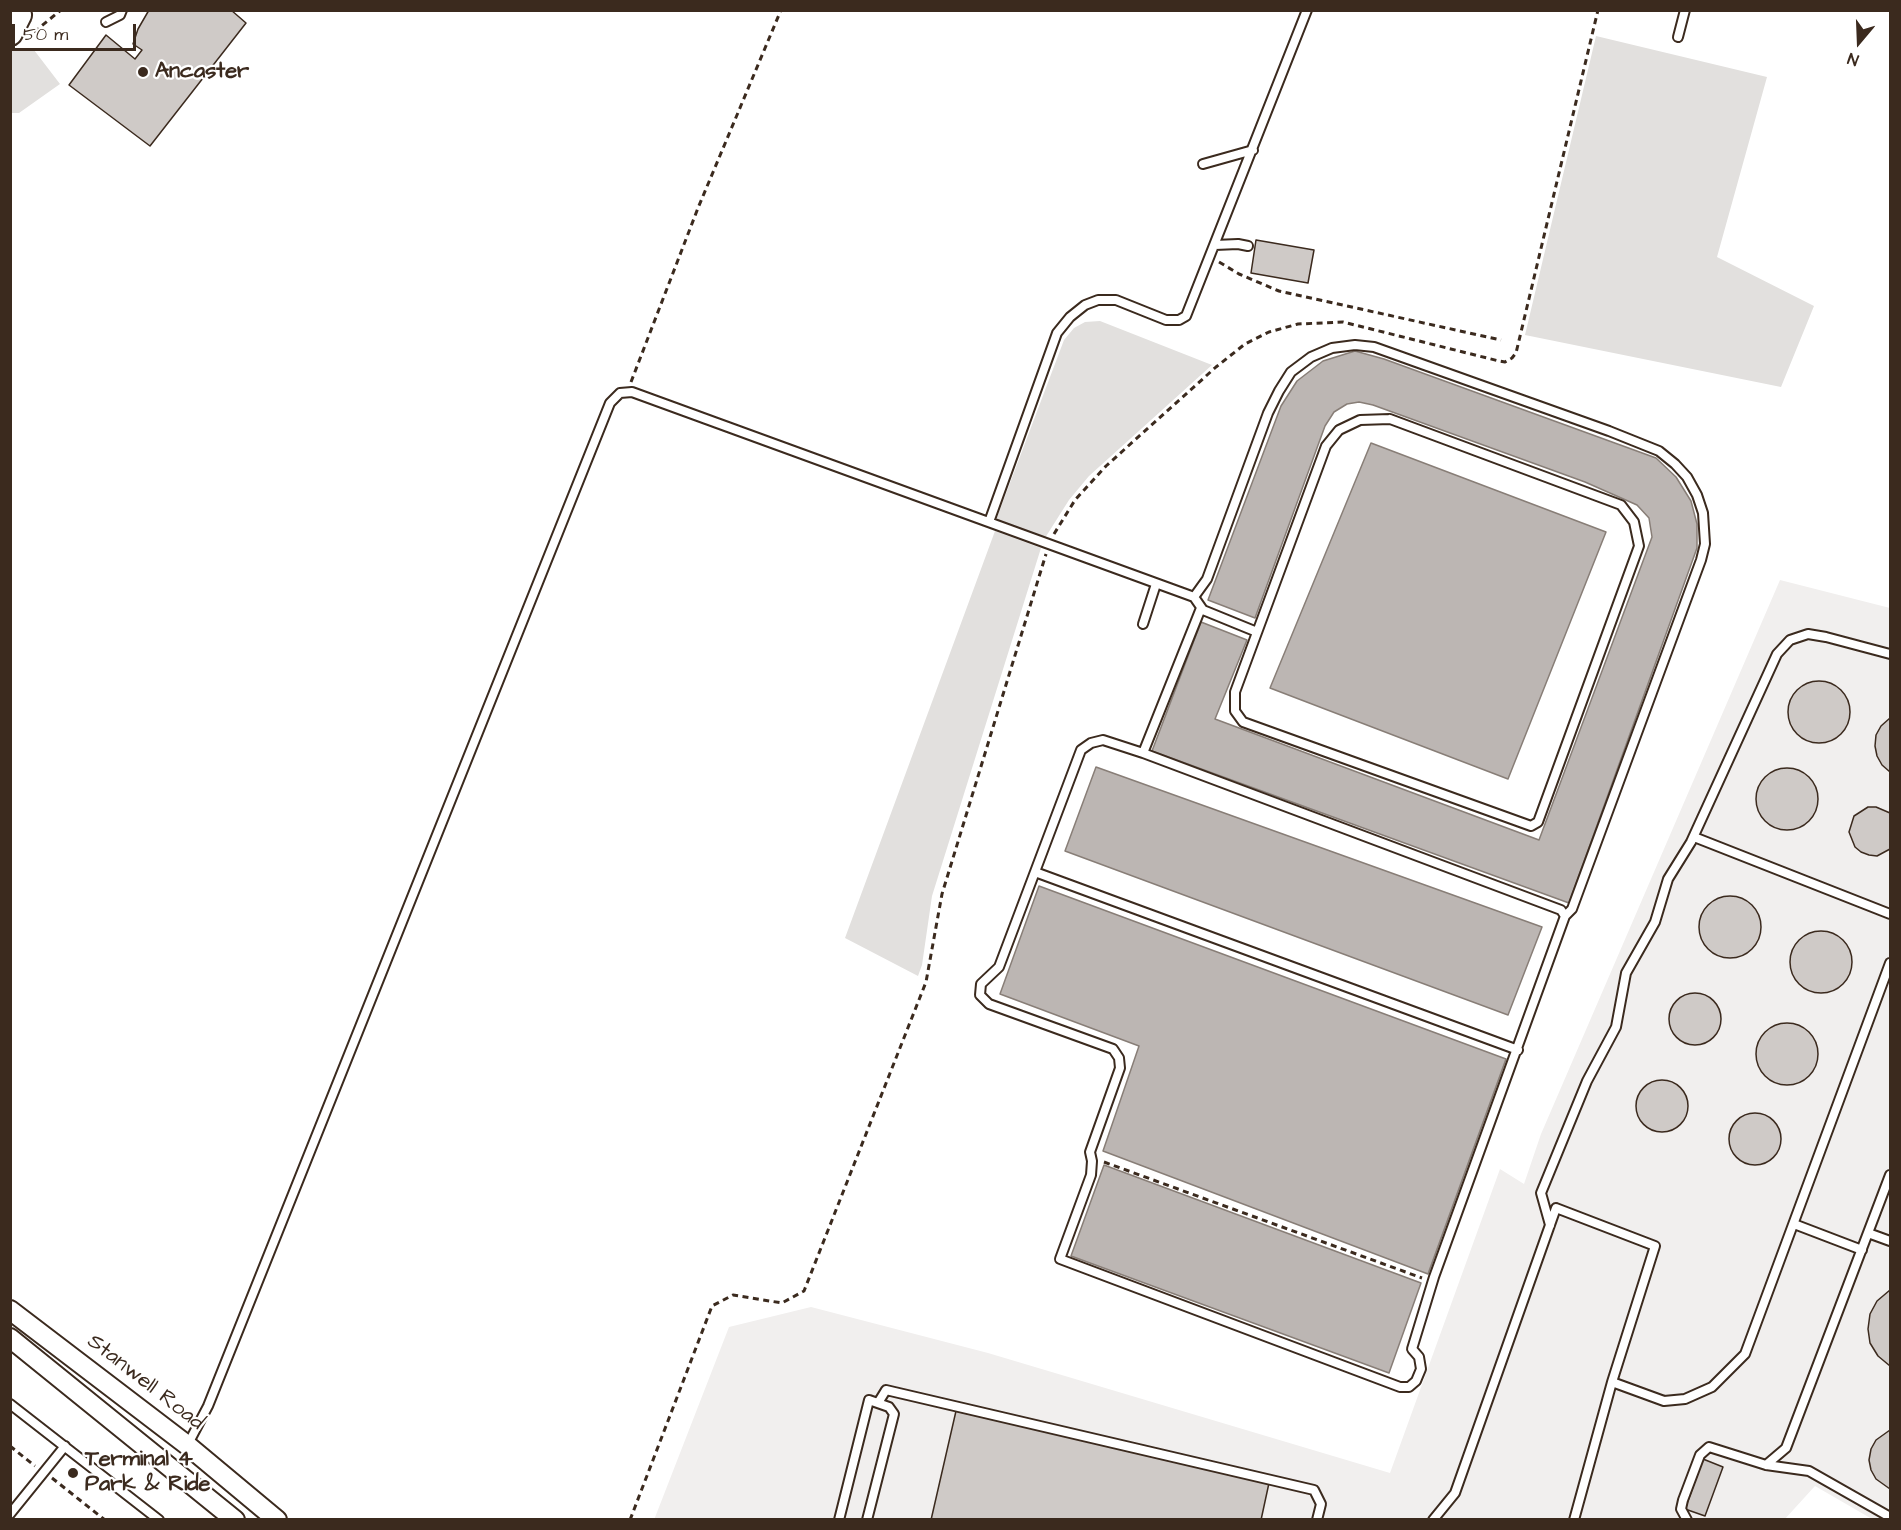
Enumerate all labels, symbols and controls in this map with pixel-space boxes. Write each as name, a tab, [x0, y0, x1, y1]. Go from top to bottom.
scale bar	[15, 12, 140, 50]
north arrow	[1829, 12, 1889, 72]
text: 50 m	[23, 22, 68, 47]
text: N	[1845, 47, 1861, 71]
place label: Ancaster	[155, 59, 249, 85]
marker: Ancaster	[136, 65, 150, 79]
street label: Stanwell Road	[81, 1329, 209, 1437]
place label: Terminal 4 Park & Ride	[85, 1447, 210, 1498]
marker: Terminal 4 Park & Ride	[66, 1466, 80, 1480]

